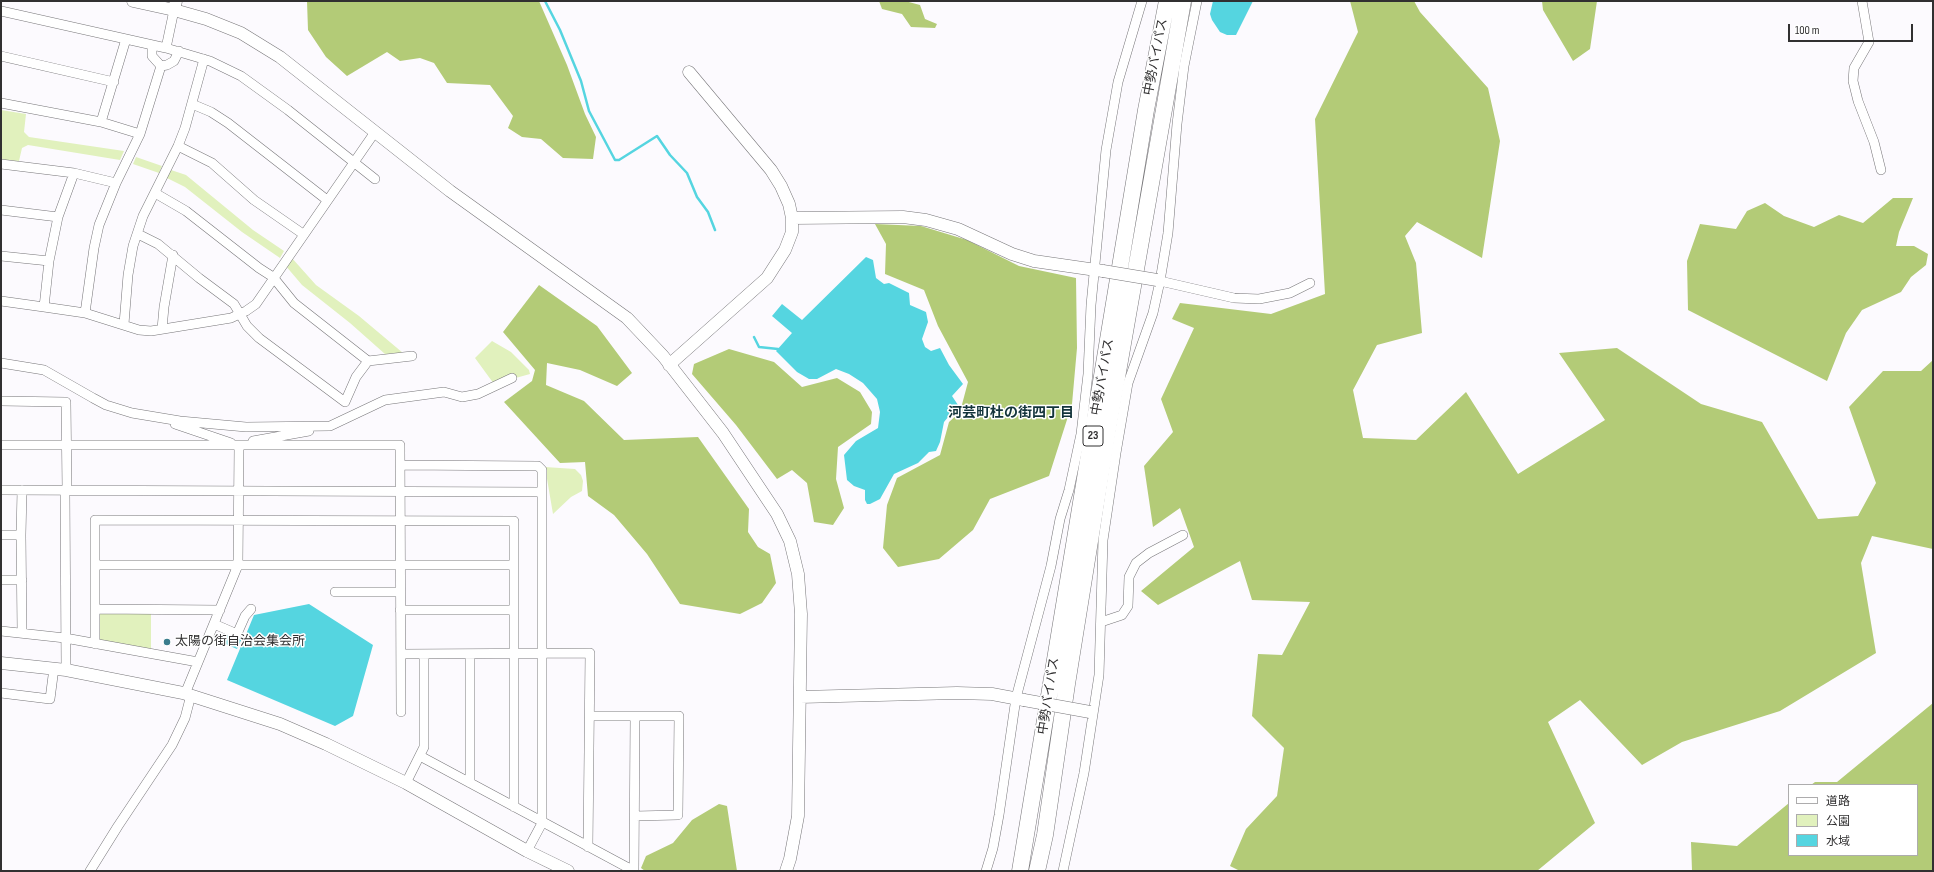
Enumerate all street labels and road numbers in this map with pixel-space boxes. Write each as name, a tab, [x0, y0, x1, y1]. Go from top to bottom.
street label: 中勢バイパス	[1141, 17, 1171, 97]
street label: 中勢バイパス	[1089, 337, 1117, 417]
road number: 23	[1083, 426, 1103, 446]
street label: 中勢バイパス	[1035, 656, 1063, 736]

